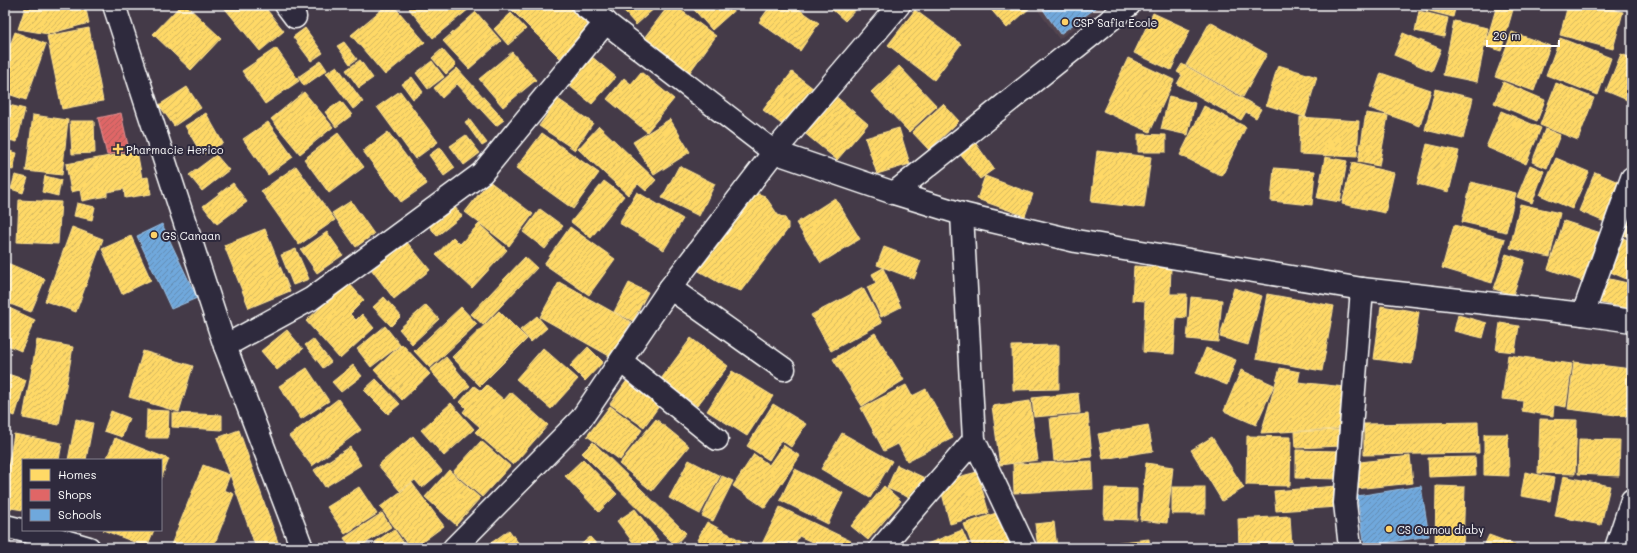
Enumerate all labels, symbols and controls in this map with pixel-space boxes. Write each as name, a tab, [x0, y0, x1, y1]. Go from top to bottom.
place label: CSP Safia Ecole	[1073, 15, 1157, 30]
marker: CSP Safia Ecole	[1060, 17, 1070, 27]
scale bar	[1487, 22, 1559, 48]
text: 20 m	[1493, 27, 1521, 43]
place label: Pharmacie Herico	[126, 142, 224, 157]
marker: Pharmacie Herico	[113, 144, 123, 154]
place label: GS Canaan	[162, 228, 220, 243]
marker: GS Canaan	[149, 230, 159, 240]
legend	[22, 459, 162, 531]
text: Homes	[58, 466, 97, 482]
text: Shops	[58, 486, 92, 502]
text: Schools	[58, 506, 102, 522]
place label: CS Oumou diaby	[1397, 522, 1484, 537]
marker: CS Oumou diaby	[1384, 524, 1394, 534]

